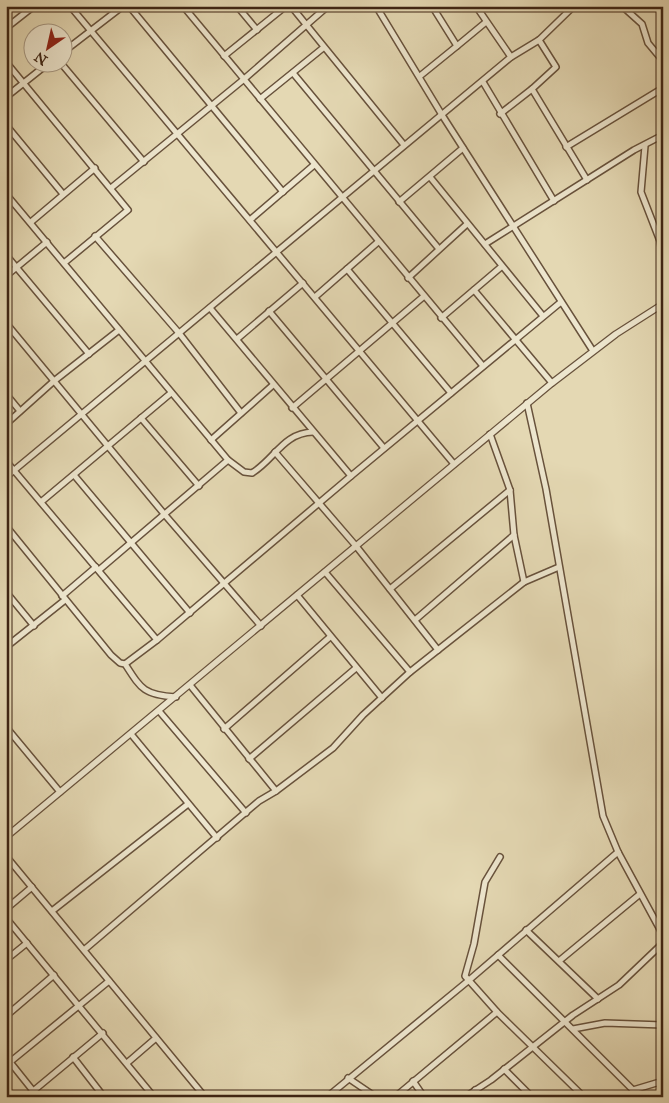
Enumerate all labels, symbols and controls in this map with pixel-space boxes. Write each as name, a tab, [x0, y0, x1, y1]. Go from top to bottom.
north arrow	[22, 22, 72, 72]
text: N	[31, 48, 51, 69]

